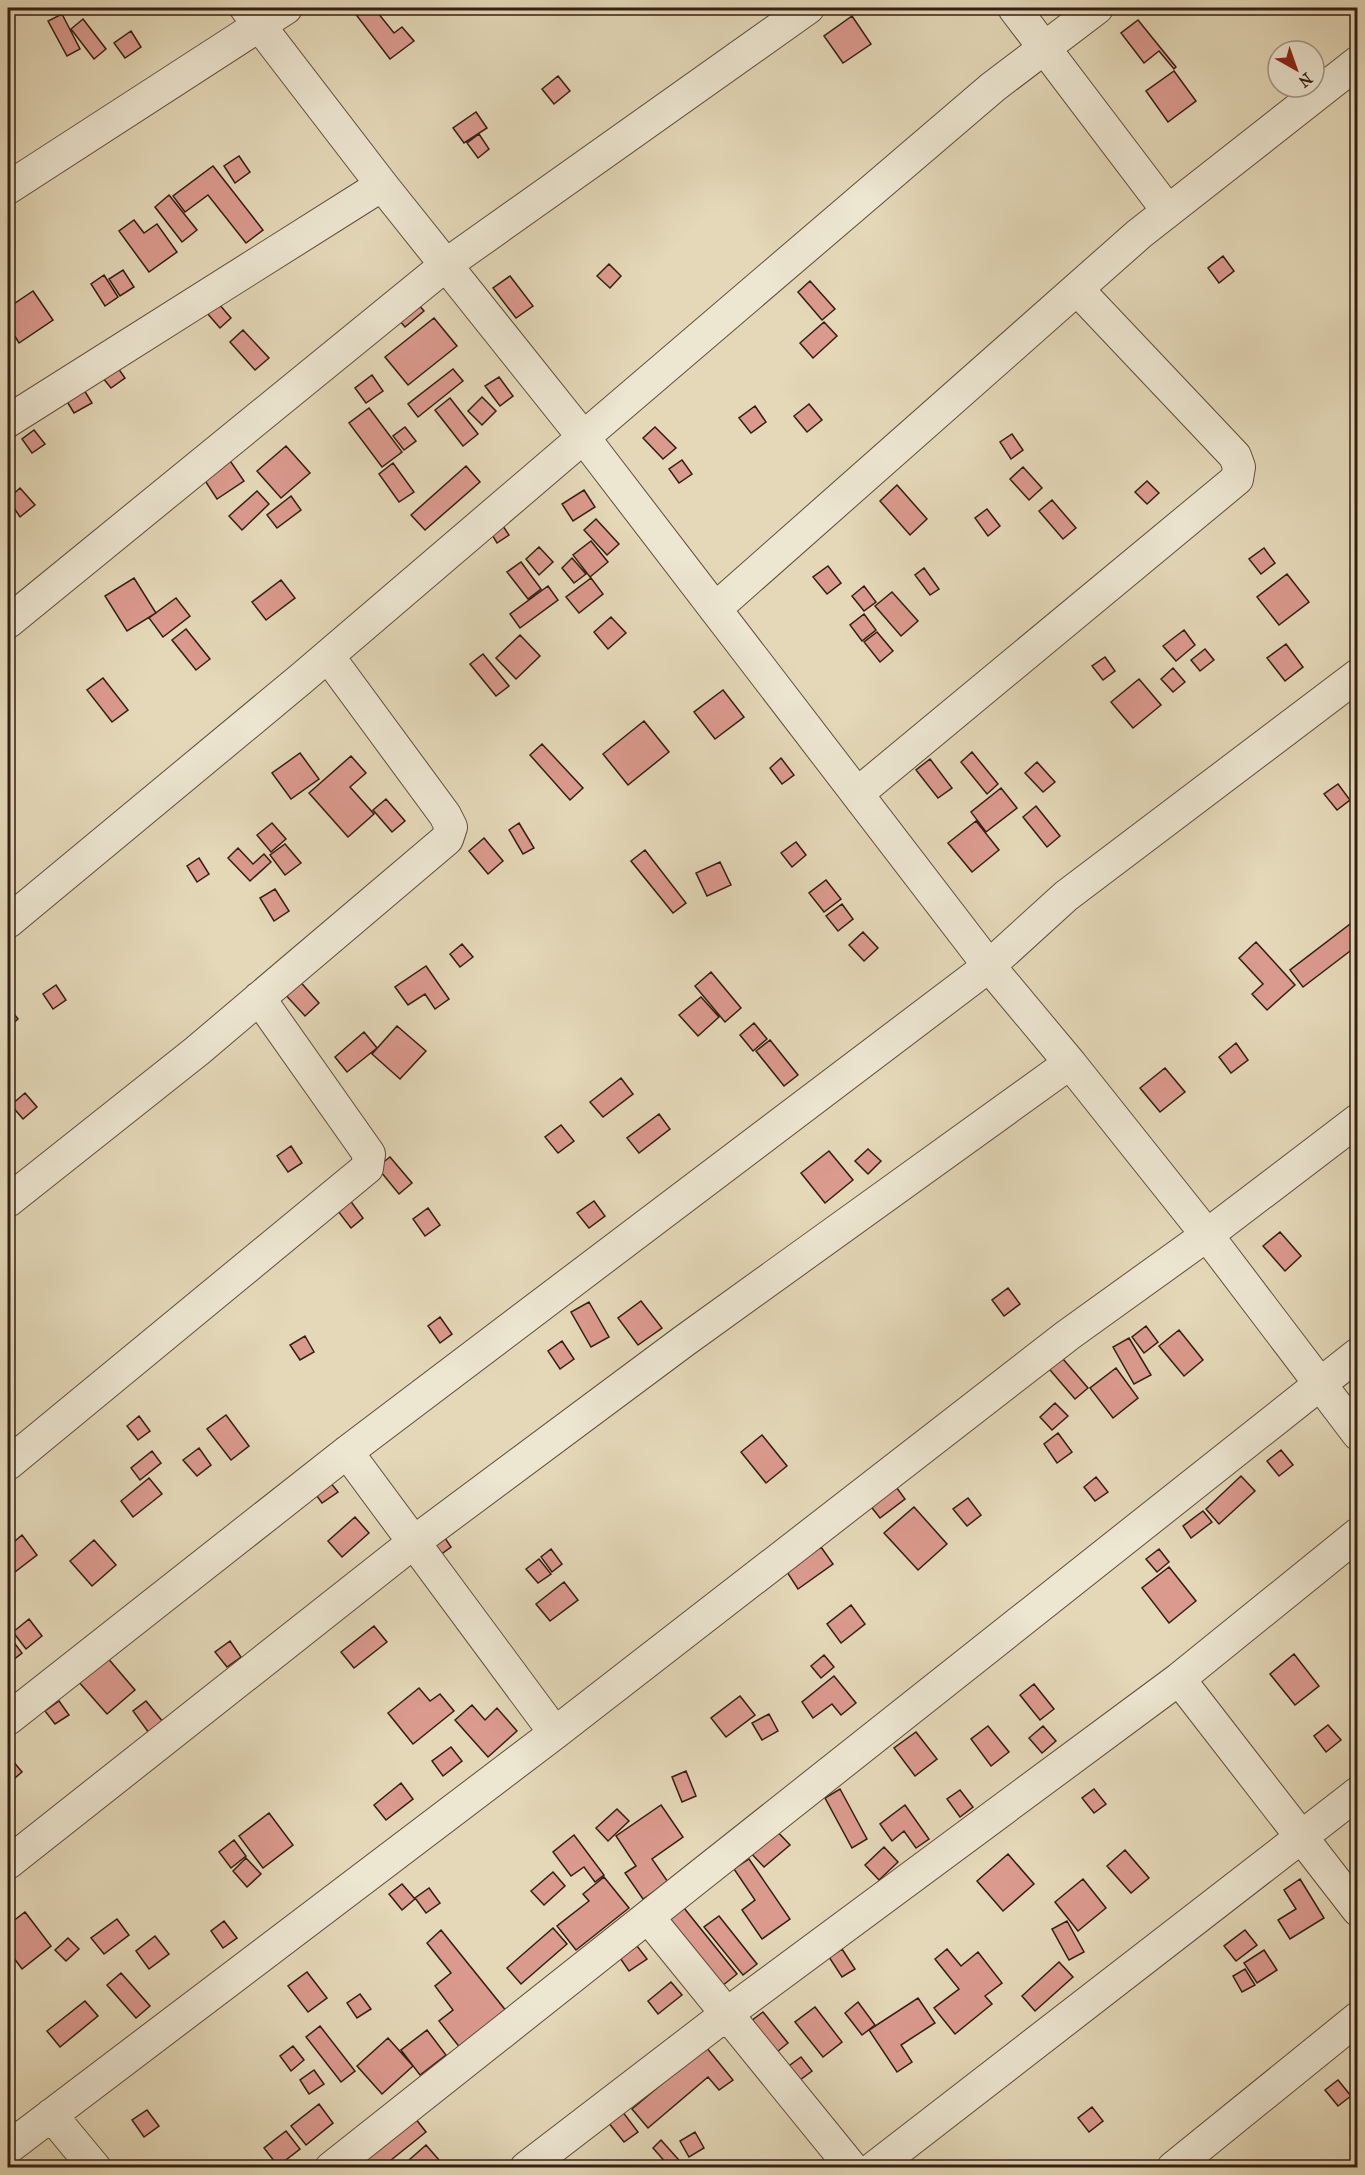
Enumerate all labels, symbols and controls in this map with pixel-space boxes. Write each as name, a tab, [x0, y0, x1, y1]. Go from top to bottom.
north arrow	[1266, 39, 1326, 99]
text: N	[1294, 69, 1316, 92]

